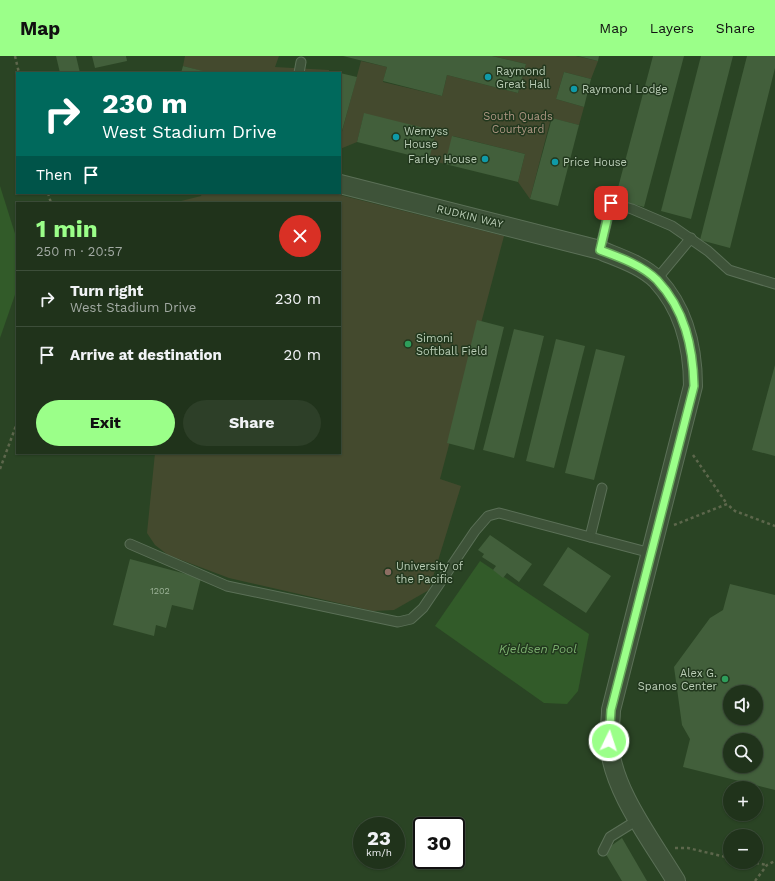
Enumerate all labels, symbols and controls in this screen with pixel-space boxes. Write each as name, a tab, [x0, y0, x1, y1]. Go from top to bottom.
text: Map	[20, 17, 60, 40]
text: Map	[599, 20, 628, 36]
text: Layers	[650, 20, 694, 36]
text: Share	[716, 20, 755, 36]
place label: Raymond Great Hall	[496, 65, 551, 91]
marker: Raymond Great Hall	[483, 72, 493, 82]
place label: Raymond Lodge	[582, 83, 668, 96]
marker: Raymond Lodge	[569, 84, 579, 94]
text: 230 m	[102, 87, 188, 120]
icon: right	[36, 88, 88, 140]
park label: South Quads Courtyard	[483, 110, 553, 136]
text: West Stadium Drive	[102, 121, 277, 142]
place label: Wemyss House	[404, 125, 448, 151]
marker: Wemyss House	[391, 132, 401, 142]
place label: Farley House	[408, 153, 477, 166]
marker: Farley House	[480, 154, 490, 164]
place label: Price House	[563, 156, 627, 169]
marker: Price House	[550, 157, 560, 167]
icon: arrive	[80, 164, 102, 186]
text: Then	[36, 166, 72, 184]
pin	[594, 186, 628, 220]
icon: arrive	[600, 192, 622, 214]
street label: RUDKIN WAY	[435, 202, 505, 231]
text: 1 min	[36, 215, 98, 243]
button: close	[279, 215, 321, 257]
text: 250 m · 20:57	[36, 244, 122, 259]
text: Turn right	[70, 282, 143, 300]
icon: right	[36, 288, 58, 310]
text: 230 m	[275, 290, 321, 308]
text: West Stadium Drive	[70, 300, 196, 315]
place label: Simoni Softball Field	[416, 332, 487, 358]
marker: Simoni Softball Field	[403, 339, 413, 349]
icon: arrive	[36, 344, 58, 366]
text: Arrive at destination	[70, 346, 222, 364]
text: 20 m	[284, 346, 321, 364]
button: Exit	[36, 400, 175, 446]
button: Share	[183, 400, 321, 446]
place label: University of the Pacific	[396, 560, 464, 586]
marker: University of the Pacific	[383, 567, 393, 577]
house number: 1202	[150, 586, 170, 596]
water label: Kjeldsen Pool	[499, 642, 577, 656]
place label: Alex G. Spanos Center	[638, 667, 718, 693]
marker: Alex G. Spanos Center	[720, 674, 730, 684]
map controls	[723, 685, 763, 869]
button: sound	[723, 685, 763, 725]
position arrow	[588, 720, 630, 762]
button: search	[723, 733, 763, 773]
button: +	[723, 781, 763, 821]
speed limit sign: 30	[413, 817, 465, 869]
text: 23	[367, 826, 391, 850]
button: −	[723, 829, 763, 869]
text: km/h	[366, 847, 392, 858]

